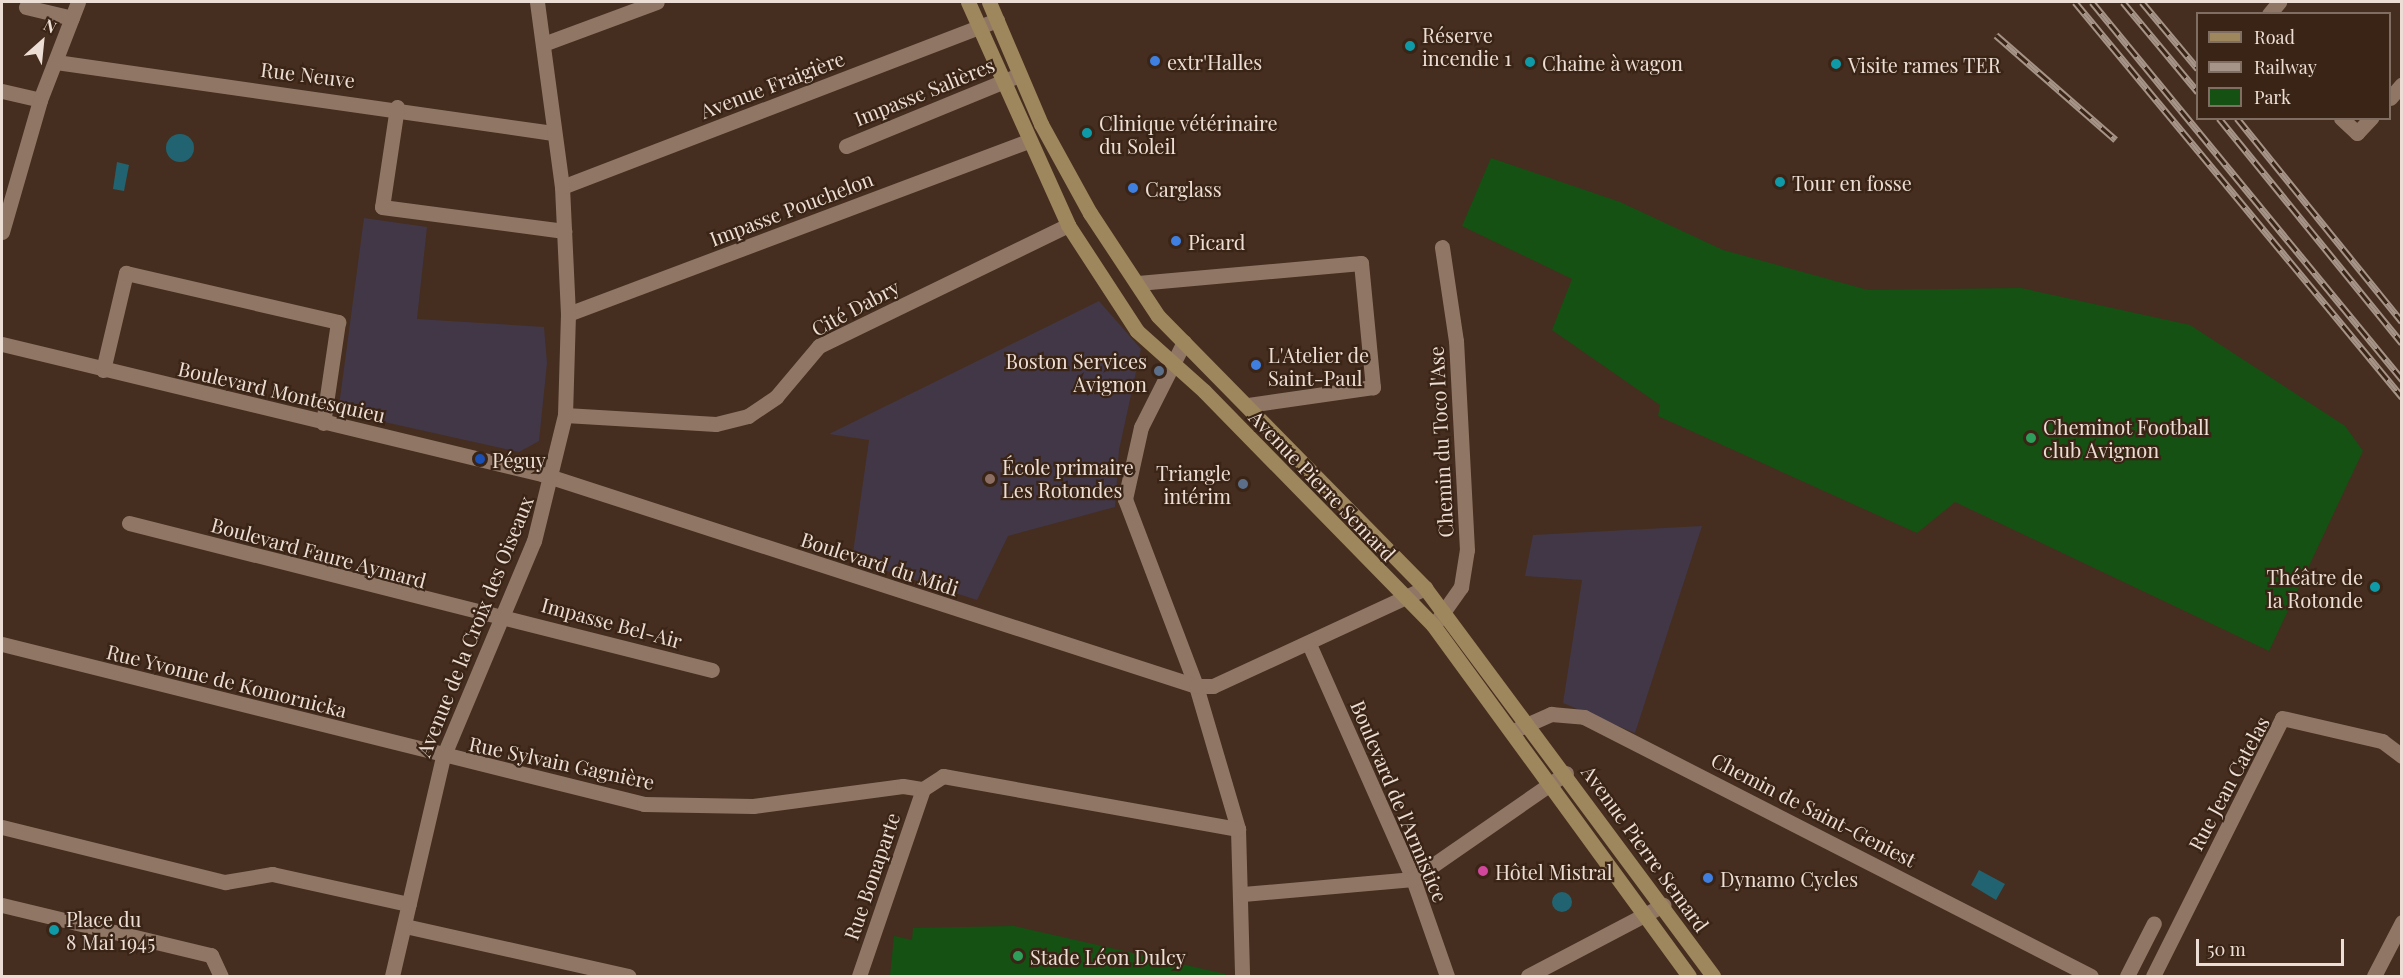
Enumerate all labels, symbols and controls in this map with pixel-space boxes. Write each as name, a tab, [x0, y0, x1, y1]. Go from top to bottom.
north arrow	[12, 12, 72, 72]
legend	[2196, 12, 2391, 120]
text: N	[40, 14, 60, 37]
place label: Réserve incendie 1	[1422, 22, 1512, 69]
text: Road	[2254, 25, 2295, 49]
marker: Réserve incendie 1	[1403, 39, 1417, 53]
street label: Avenue Fraigière	[697, 46, 847, 122]
place label: extr'Halles	[1167, 49, 1262, 73]
place label: Chaine à wagon	[1542, 50, 1684, 74]
street label: Impasse Salières	[850, 52, 998, 130]
place label: Visite rames TER	[1848, 52, 2001, 76]
marker: extr'Halles	[1148, 54, 1162, 68]
marker: Chaine à wagon	[1523, 55, 1537, 69]
text: Railway	[2254, 55, 2317, 79]
street label: Rue Neuve	[259, 56, 357, 92]
marker: Visite rames TER	[1829, 57, 1843, 71]
text: Park	[2254, 85, 2291, 109]
place label: Clinique vétérinaire du Soleil	[1099, 110, 1278, 157]
marker: Clinique vétérinaire du Soleil	[1080, 126, 1094, 140]
street label: Impasse Pouchelon	[706, 166, 876, 250]
place label: Tour en fosse	[1792, 170, 1912, 194]
marker: Tour en fosse	[1773, 175, 1787, 189]
place label: Carglass	[1145, 176, 1222, 200]
marker: Carglass	[1126, 181, 1140, 195]
place label: Picard	[1188, 229, 1245, 253]
marker: Picard	[1169, 234, 1183, 248]
street label: Cité Dabry	[807, 274, 903, 340]
place label: L'Atelier de Saint-Paul	[1268, 342, 1370, 389]
street label: Chemin du Toco l'Ase	[1423, 345, 1457, 539]
place label: Boston Services Avignon	[1005, 348, 1147, 395]
street label: Boulevard Montesquieu	[176, 355, 388, 427]
marker: L'Atelier de Saint-Paul	[1249, 358, 1263, 372]
marker: Boston Services Avignon	[1152, 364, 1166, 378]
street label: Avenue Pierre Semard	[1245, 405, 1401, 565]
place label: Cheminot Football club Avignon	[2043, 414, 2210, 461]
marker: Cheminot Football club Avignon	[2024, 431, 2038, 445]
place label: Péguy	[492, 447, 546, 471]
marker: Péguy	[473, 452, 487, 466]
place label: École primaire Les Rotondes	[1002, 455, 1134, 502]
place label: Triangle intérim	[1156, 460, 1231, 507]
marker: École primaire Les Rotondes	[983, 472, 997, 486]
marker: Triangle intérim	[1236, 477, 1250, 491]
street label: Avenue de la Croix des Oiseaux	[410, 492, 538, 760]
street label: Boulevard Faure Aymard	[209, 512, 429, 592]
street label: Boulevard du Midi	[798, 526, 962, 600]
place label: Théâtre de la Rotonde	[2266, 564, 2363, 611]
marker: Théâtre de la Rotonde	[2368, 580, 2382, 594]
street label: Impasse Bel-Air	[539, 592, 685, 652]
street label: Rue Yvonne de Komornicka	[104, 638, 350, 722]
street label: Boulevard de l'Armistice	[1346, 696, 1454, 906]
street label: Rue Jean Catelas	[2183, 712, 2273, 854]
street label: Rue Sylvain Gagnière	[467, 731, 657, 793]
street label: Chemin de Saint-Geniest	[1708, 747, 1920, 871]
street label: Avenue Pierre Semard	[1578, 760, 1714, 936]
street label: Rue Bonaparte	[838, 809, 904, 943]
place label: Hôtel Mistral	[1495, 859, 1613, 883]
marker: Hôtel Mistral	[1476, 864, 1490, 878]
place label: Dynamo Cycles	[1720, 866, 1858, 890]
marker: Dynamo Cycles	[1701, 871, 1715, 885]
place label: Place du 8 Mai 1945	[66, 906, 155, 953]
marker: Place du 8 Mai 1945	[47, 923, 61, 937]
scale bar	[2199, 927, 2348, 965]
text: 50 m	[2207, 937, 2246, 961]
place label: Stade Léon Dulcy	[1030, 944, 1186, 968]
marker: Stade Léon Dulcy	[1011, 949, 1025, 963]

